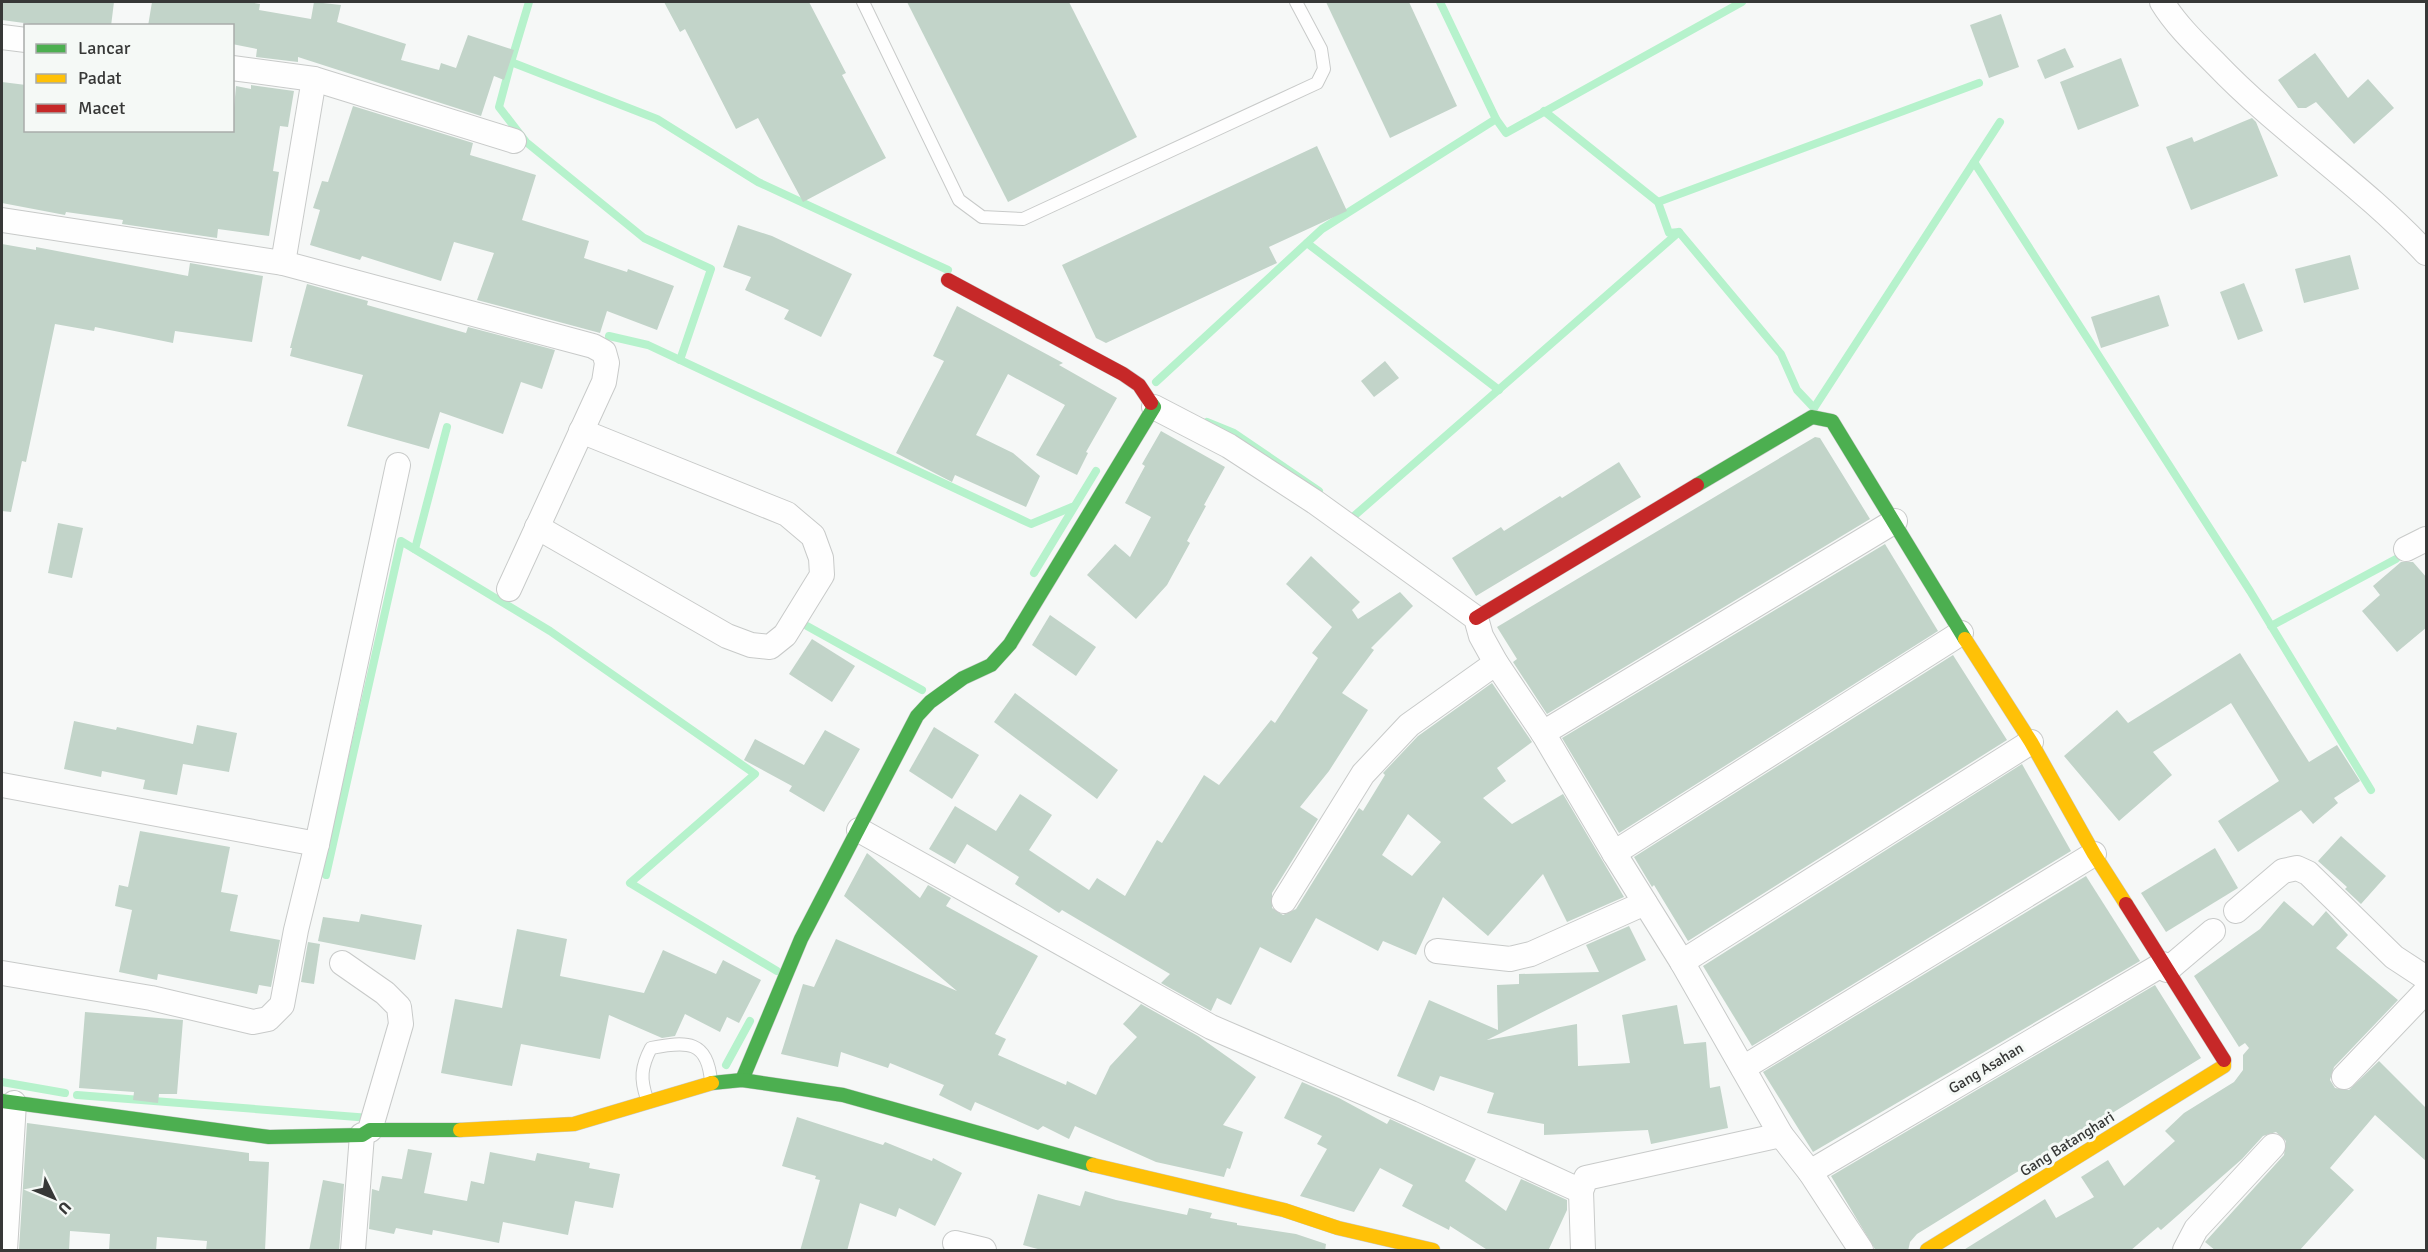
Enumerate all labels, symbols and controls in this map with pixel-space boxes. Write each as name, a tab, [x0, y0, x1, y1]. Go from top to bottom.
legend	[24, 24, 234, 132]
text: Lancar	[78, 37, 131, 59]
text: Padat	[78, 67, 122, 89]
text: Macet	[78, 97, 125, 119]
street label: Gang Asahan	[1945, 1039, 2027, 1097]
street label: Gang Batanghari	[2017, 1108, 2117, 1180]
north arrow	[24, 1168, 84, 1228]
text: U	[53, 1197, 75, 1218]

